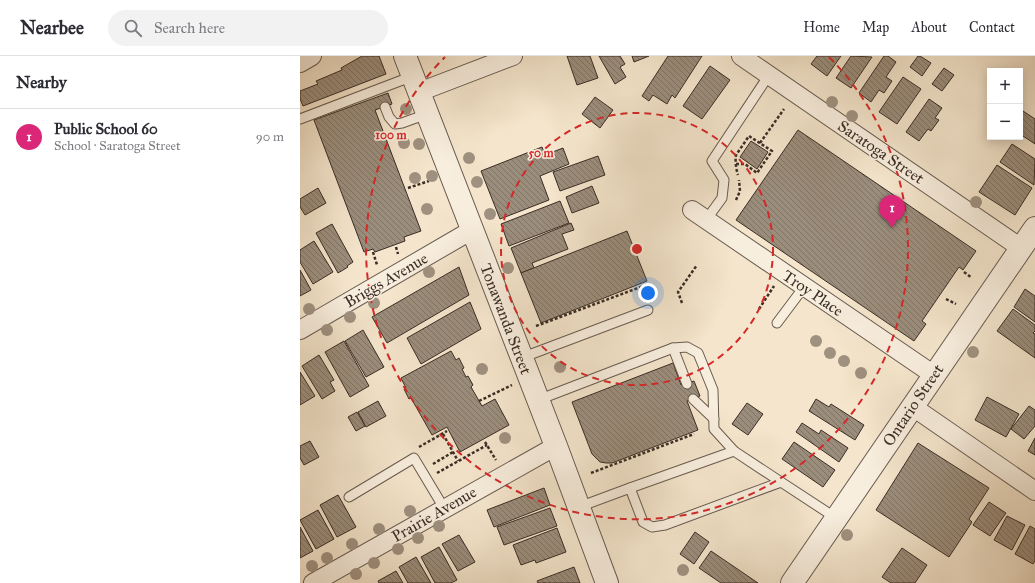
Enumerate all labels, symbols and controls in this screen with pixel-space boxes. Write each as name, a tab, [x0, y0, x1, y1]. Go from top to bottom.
search box	[108, 10, 388, 46]
text: Nearbee	[20, 16, 84, 39]
icon: search	[122, 17, 144, 39]
text: Search here	[154, 19, 225, 37]
text: Home	[803, 19, 840, 36]
text: Map	[862, 19, 889, 36]
text: About	[911, 19, 947, 36]
text: Contact	[969, 19, 1015, 36]
map controls	[987, 68, 1023, 140]
button: +	[987, 68, 1023, 104]
text: Nearby	[16, 72, 67, 93]
button: −	[987, 104, 1023, 140]
street label: Saratoga Street	[834, 116, 928, 189]
text: Public School 60	[54, 120, 158, 138]
text: 100 m	[375, 128, 408, 142]
text: 1	[26, 129, 32, 145]
text: 90 m	[256, 129, 284, 145]
text: School · Saratoga Street	[54, 138, 181, 154]
text: 50 m	[528, 146, 555, 160]
pin: 1	[879, 195, 905, 228]
centre of rings	[630, 242, 644, 256]
street label: Briggs Avenue	[341, 248, 432, 312]
street label: Tonawanda Street	[476, 261, 536, 377]
street label: Troy Place	[779, 266, 847, 320]
your location	[638, 283, 658, 303]
street label: Ontario Street	[879, 360, 948, 450]
street label: Prairie Avenue	[388, 482, 480, 546]

